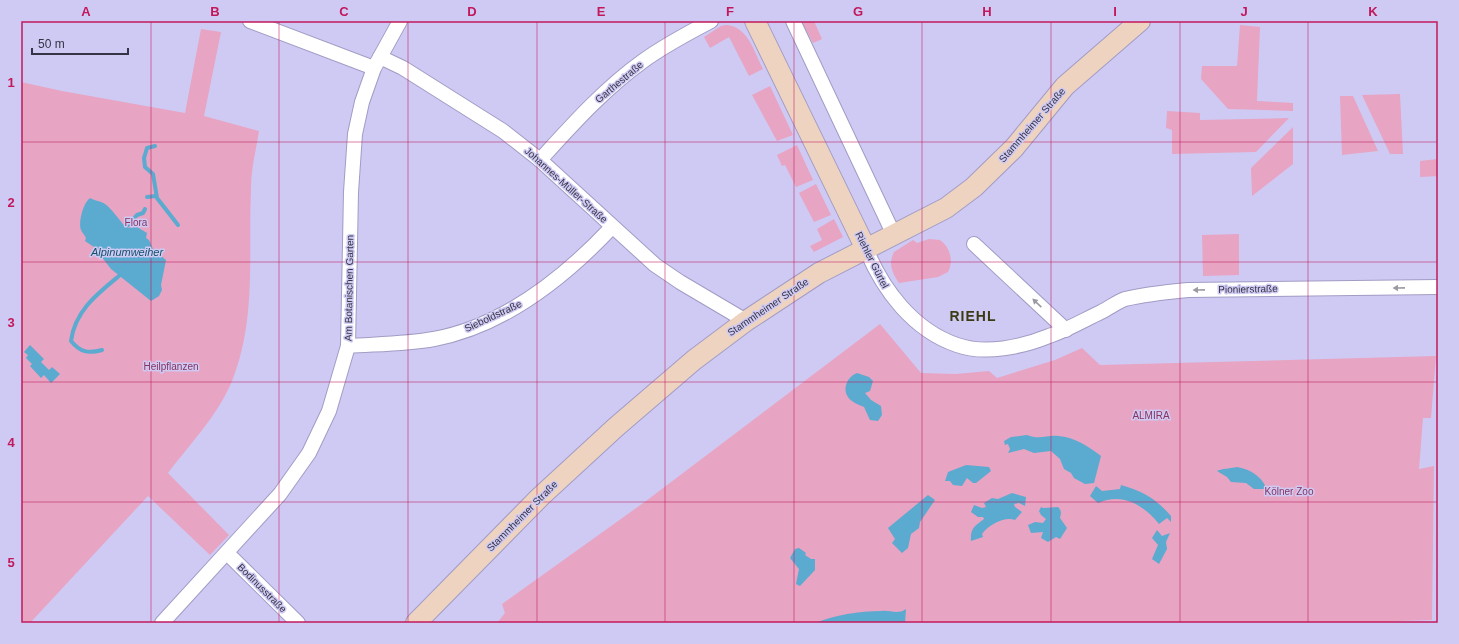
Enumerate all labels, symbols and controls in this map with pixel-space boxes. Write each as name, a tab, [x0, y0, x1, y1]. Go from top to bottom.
text: A	[81, 4, 91, 19]
text: B	[210, 4, 220, 19]
text: C	[339, 4, 349, 19]
text: D	[467, 4, 477, 19]
text: E	[597, 4, 606, 19]
text: F	[726, 4, 734, 19]
text: G	[853, 4, 863, 19]
text: H	[982, 4, 992, 19]
text: I	[1113, 4, 1117, 19]
text: J	[1240, 4, 1248, 19]
text: K	[1368, 4, 1378, 19]
scale bar	[32, 30, 128, 56]
text: 50 m	[38, 37, 65, 51]
street label: Garthestraße	[593, 59, 645, 105]
text: 1	[7, 75, 15, 90]
street label: Stammheimer Straße	[997, 85, 1068, 164]
street label: Johannes-Müller-Straße	[522, 145, 610, 225]
text: 2	[7, 195, 15, 210]
park label: Flora	[125, 217, 148, 228]
street label: Riehler Gürtel	[853, 230, 891, 290]
street label: Am Botanischen Garten	[343, 235, 355, 341]
water label: Alpinumweiher	[90, 246, 164, 258]
street label: Stammheimer Straße	[726, 276, 811, 338]
street label: Pionierstraße	[1218, 283, 1278, 295]
one-way arrow	[1392, 285, 1405, 291]
one-way arrow	[1192, 287, 1205, 293]
street label: Sieboldstraße	[463, 298, 524, 334]
one-way arrow	[1032, 298, 1042, 308]
district label: RIEHL	[950, 308, 997, 324]
text: 3	[7, 315, 15, 330]
park label: Heilpflanzen	[143, 361, 199, 372]
park label: ALMIRA	[1132, 410, 1170, 421]
text: 4	[7, 435, 15, 450]
street label: Stammheimer Straße	[485, 478, 560, 553]
park label: Kölner Zoo	[1265, 486, 1314, 497]
text: 5	[7, 555, 15, 570]
street label: Bodinusstraße	[235, 561, 289, 615]

